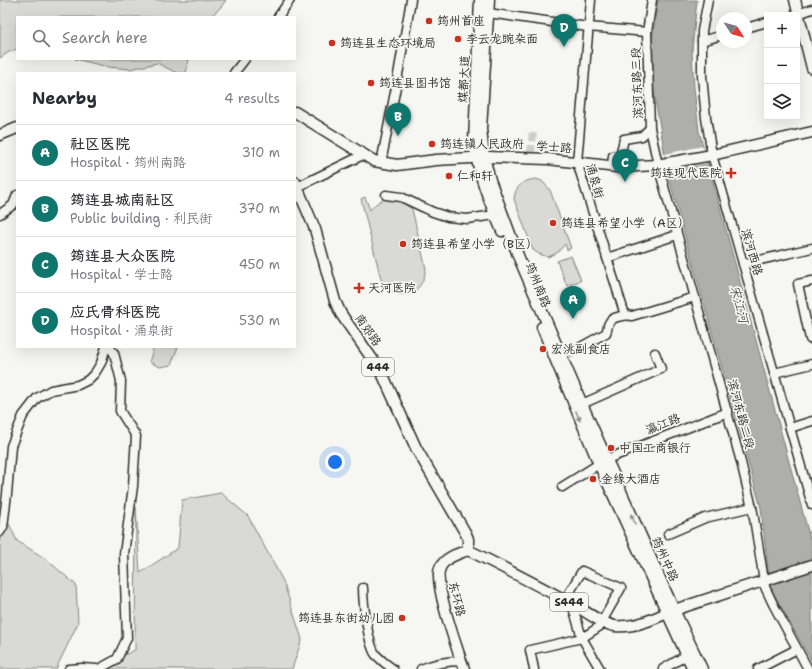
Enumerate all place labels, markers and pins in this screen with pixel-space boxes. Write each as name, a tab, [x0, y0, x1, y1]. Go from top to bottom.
place label: 筠州首座	[437, 13, 485, 29]
pin: D	[551, 14, 577, 47]
marker: 筠州首座	[424, 16, 434, 26]
place label: 李云龙豌杂面	[466, 31, 538, 47]
marker: 李云龙豌杂面	[453, 34, 463, 44]
place label: 筠连县生态环境局	[340, 35, 436, 51]
marker: 筠连县生态环境局	[327, 38, 337, 48]
place label: 筠连县图书馆	[379, 75, 451, 91]
marker: 筠连县图书馆	[366, 78, 376, 88]
pin: B	[385, 103, 411, 136]
place label: 筠连镇人民政府	[440, 136, 524, 152]
marker: 筠连镇人民政府	[427, 139, 437, 149]
pin: C	[612, 149, 638, 182]
place label: 筠连现代医院	[650, 165, 722, 181]
marker: 筠连现代医院	[725, 167, 737, 179]
place label: 仁和轩	[457, 168, 493, 184]
marker: 仁和轩	[444, 171, 454, 181]
place label: 筠连县希望小学（A区）	[561, 215, 690, 231]
marker: 筠连县希望小学（A区）	[548, 218, 558, 228]
place label: 筠连县希望小学（B区）	[411, 236, 538, 252]
marker: 筠连县希望小学（B区）	[398, 239, 408, 249]
place label: 天河医院	[368, 280, 416, 296]
marker: 天河医院	[353, 282, 365, 294]
pin: A	[560, 286, 586, 319]
place label: 宏洮副食店	[551, 341, 611, 357]
marker: 宏洮副食店	[538, 344, 548, 354]
place label: 中国工商银行	[619, 440, 691, 456]
marker: 中国工商银行	[606, 443, 616, 453]
place label: 金缘大酒店	[601, 471, 661, 487]
marker: 金缘大酒店	[588, 474, 598, 484]
place label: 筠连县东街幼儿园	[298, 610, 394, 626]
marker: 筠连县东街幼儿园	[397, 613, 407, 623]

